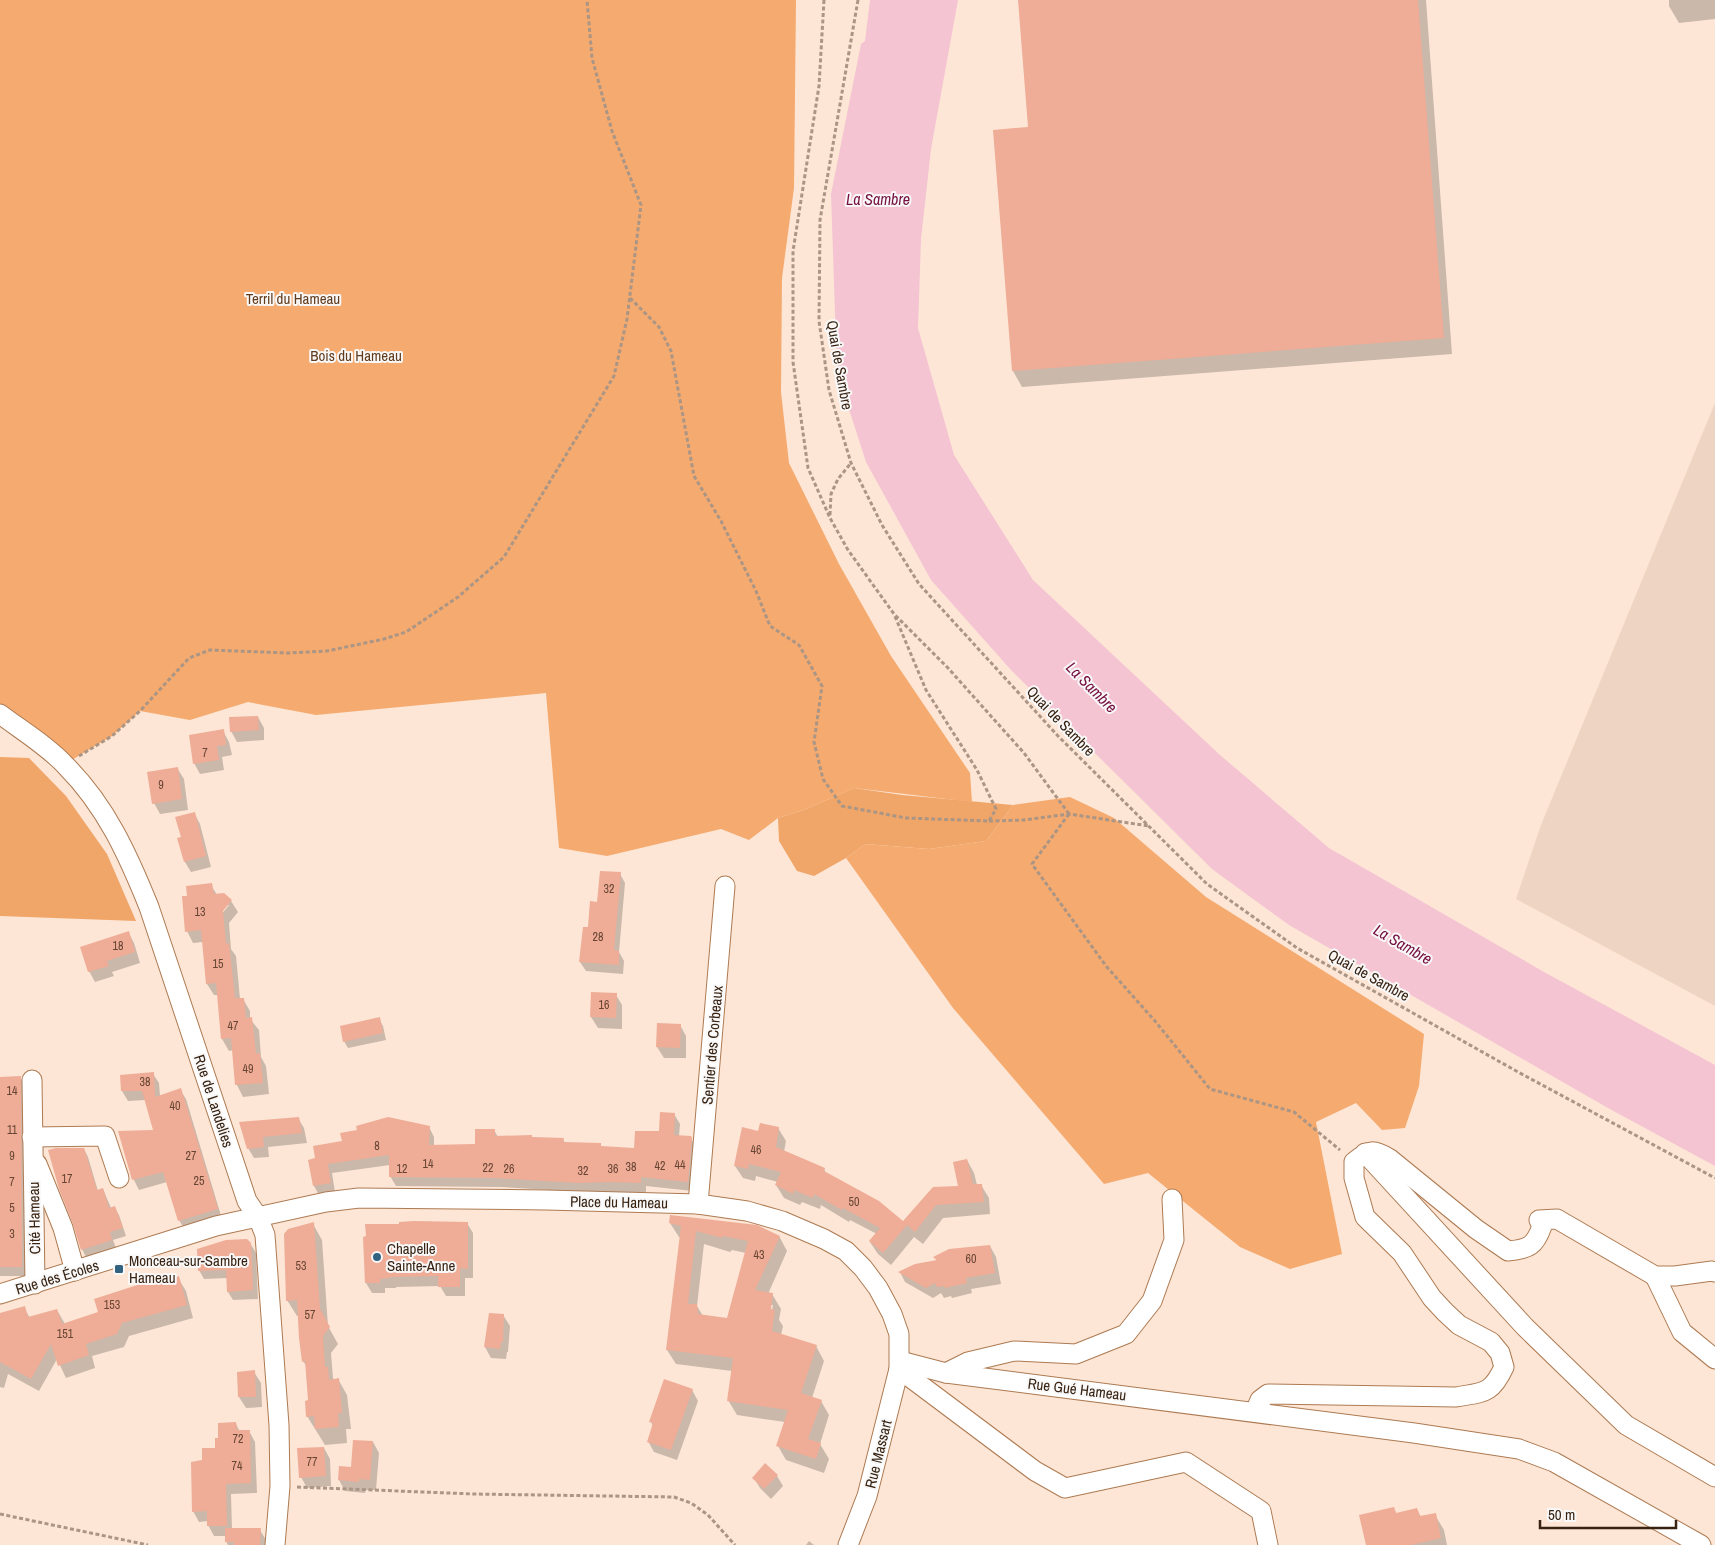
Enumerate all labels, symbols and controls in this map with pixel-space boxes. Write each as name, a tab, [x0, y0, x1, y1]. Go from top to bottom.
water label: La Sambre	[846, 188, 910, 210]
park label: Terril du Hameau	[246, 288, 340, 309]
street label: Quai de Sambre	[822, 319, 858, 411]
park label: Bois du Hameau	[310, 345, 402, 366]
water label: La Sambre	[1062, 657, 1122, 717]
street label: Quai de Sambre	[1022, 681, 1100, 761]
house number: 7	[202, 745, 208, 761]
house number: 9	[158, 777, 164, 793]
house number: 32	[604, 881, 614, 897]
house number: 13	[195, 904, 205, 920]
water label: La Sambre	[1370, 918, 1436, 970]
house number: 28	[593, 929, 603, 945]
house number: 18	[113, 938, 123, 954]
street label: Quai de Sambre	[1324, 944, 1414, 1006]
house number: 15	[213, 956, 224, 972]
street label: Sentier des Corbeaux	[696, 984, 728, 1106]
house number: 16	[599, 997, 609, 1013]
house number: 47	[228, 1018, 239, 1034]
street label: Rue de Landelies	[189, 1052, 239, 1150]
house number: 49	[243, 1061, 253, 1077]
house number: 38	[140, 1074, 150, 1090]
house number: 14	[7, 1083, 18, 1099]
house number: 40	[170, 1098, 180, 1114]
house number: 11	[7, 1122, 18, 1138]
house number: 8	[374, 1138, 380, 1154]
house number: 46	[751, 1142, 761, 1158]
house number: 9	[9, 1148, 15, 1164]
house number: 27	[186, 1148, 197, 1164]
house number: 14	[423, 1156, 434, 1172]
house number: 44	[675, 1157, 686, 1173]
house number: 42	[655, 1158, 665, 1174]
house number: 38	[626, 1159, 636, 1175]
house number: 22	[483, 1160, 493, 1176]
house number: 12	[397, 1161, 407, 1177]
house number: 26	[504, 1161, 514, 1177]
house number: 36	[608, 1161, 618, 1177]
house number: 32	[578, 1163, 588, 1179]
house number: 17	[62, 1171, 73, 1187]
house number: 25	[194, 1173, 205, 1189]
house number: 7	[9, 1174, 15, 1190]
street label: Cité Hameau	[23, 1182, 45, 1254]
street label: Place du Hameau	[570, 1191, 668, 1213]
house number: 50	[849, 1194, 859, 1210]
house number: 5	[9, 1200, 15, 1216]
house number: 3	[9, 1226, 15, 1242]
place label: Chapelle Sainte-Anne	[387, 1238, 456, 1276]
house number: 43	[754, 1247, 764, 1263]
place label: Monceau-sur-Sambre Hameau	[129, 1250, 248, 1288]
marker: Chapelle Sainte-Anne	[371, 1251, 383, 1263]
house number: 60	[966, 1251, 976, 1267]
street label: Rue des Écoles	[13, 1254, 101, 1300]
house number: 53	[296, 1258, 306, 1274]
marker: Monceau-sur-Sambre Hameau	[113, 1263, 125, 1275]
house number: 153	[104, 1297, 120, 1313]
house number: 57	[305, 1307, 316, 1323]
house number: 151	[57, 1326, 74, 1342]
street label: Rue Gué Hameau	[1027, 1373, 1127, 1405]
street label: Rue Massart	[859, 1417, 897, 1490]
house number: 72	[233, 1431, 243, 1447]
house number: 77	[307, 1454, 318, 1470]
house number: 74	[232, 1458, 243, 1474]
scale bar	[1540, 1498, 1676, 1530]
text: 50 m	[1548, 1504, 1575, 1525]

